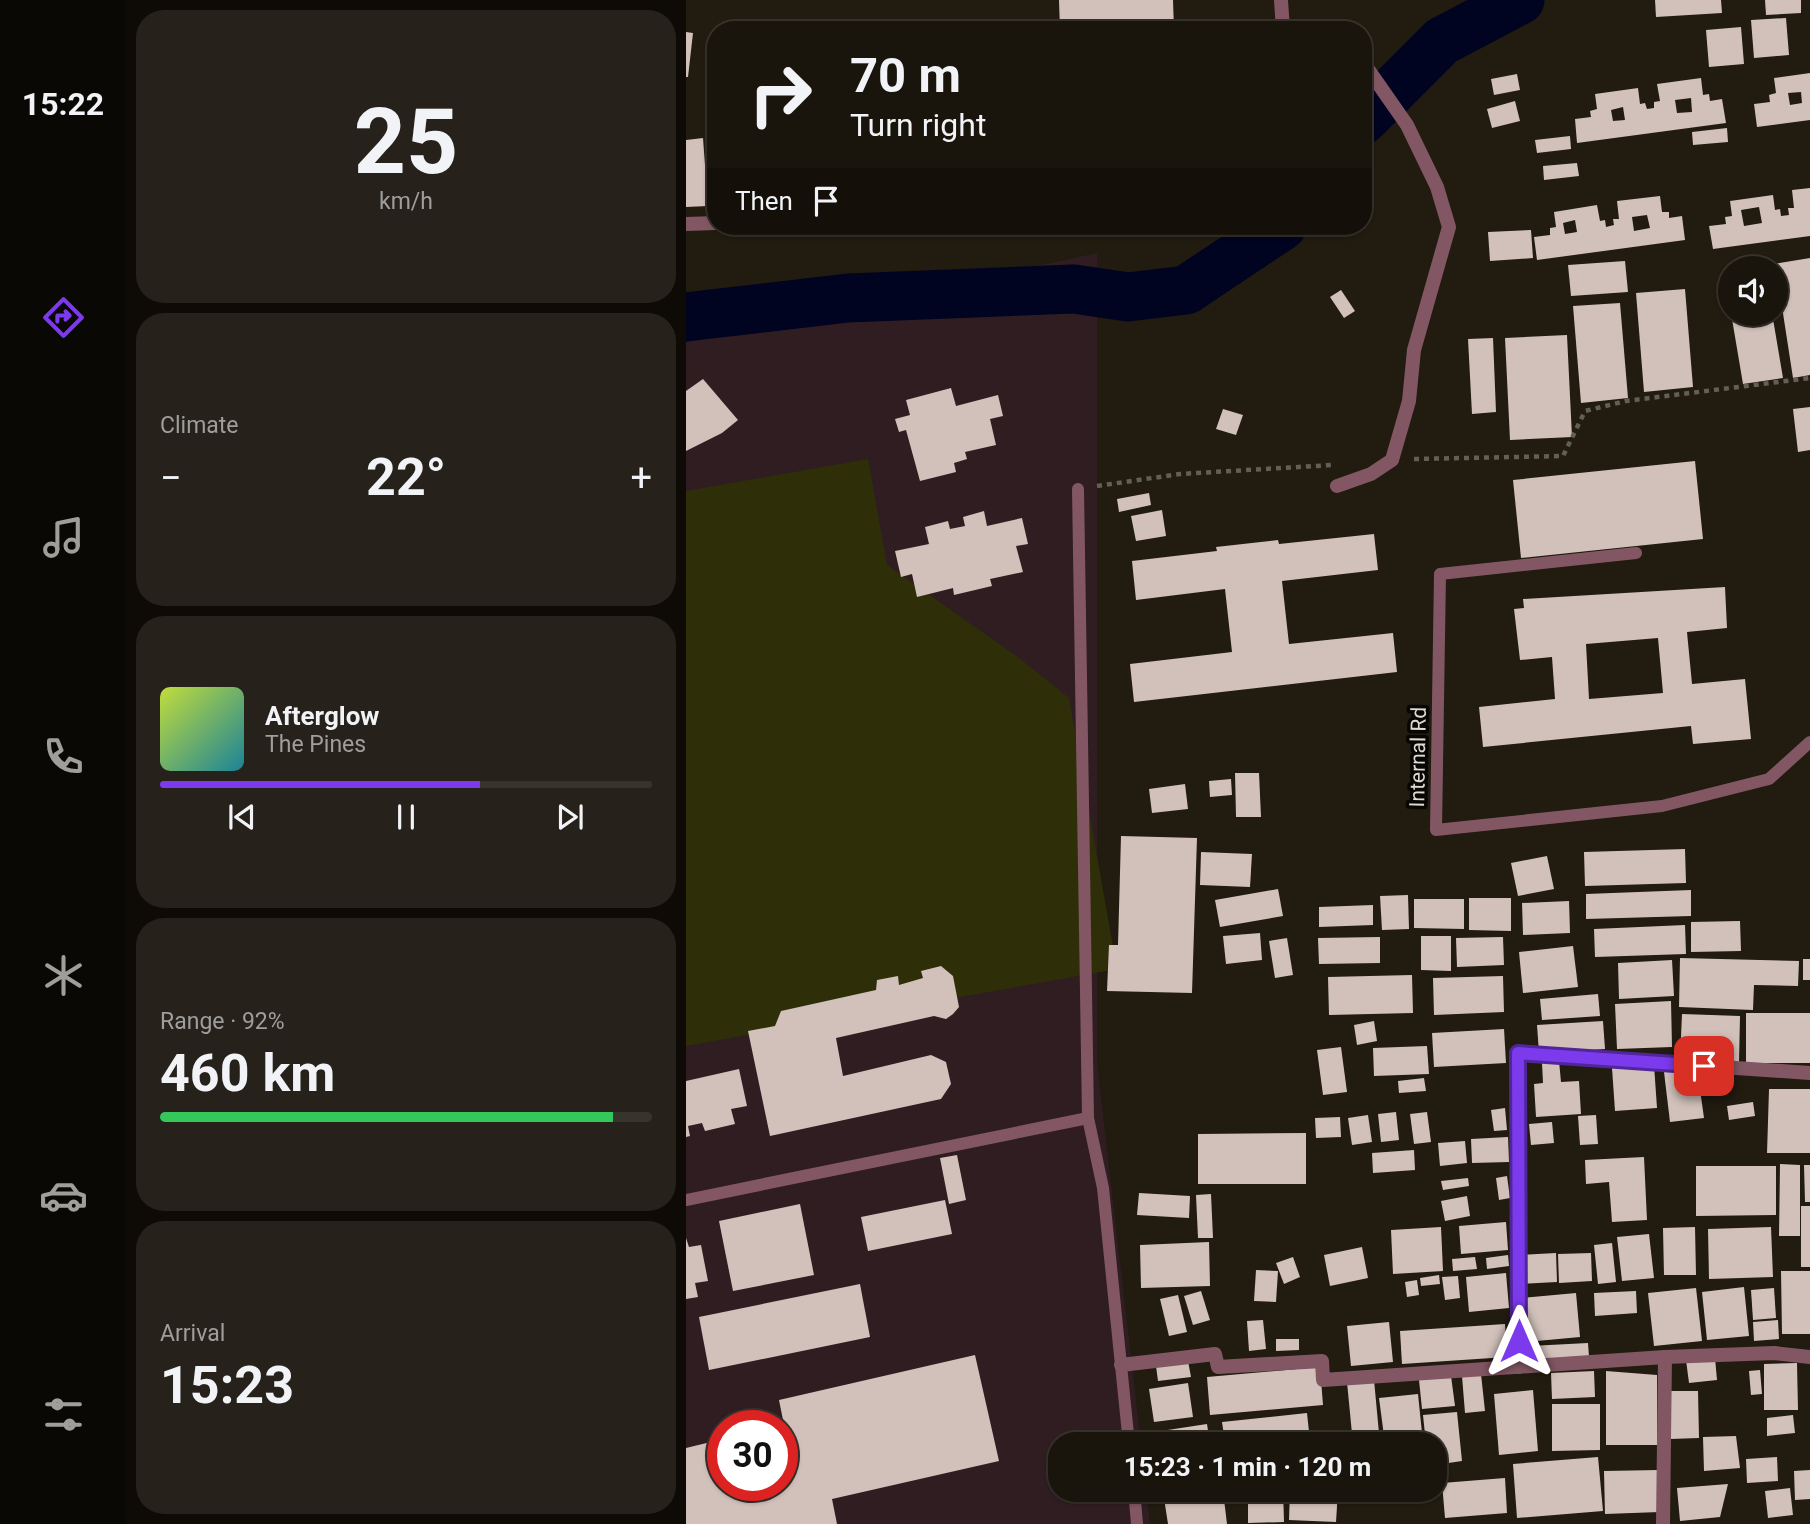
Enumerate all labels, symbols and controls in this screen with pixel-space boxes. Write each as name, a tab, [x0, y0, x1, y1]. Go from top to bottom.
text: 70 m	[850, 47, 961, 104]
icon: right	[735, 49, 826, 140]
text: 15:22	[22, 85, 104, 123]
text: 25	[354, 89, 458, 195]
text: Turn right	[850, 106, 986, 144]
icon: arrive	[807, 182, 845, 220]
text: Then	[735, 186, 793, 216]
text: km/h	[379, 188, 433, 215]
map controls	[1718, 256, 1788, 326]
button: sound	[1718, 256, 1788, 326]
icon: directions	[39, 293, 88, 342]
text: Climate	[160, 412, 239, 439]
text: 22°	[366, 447, 446, 508]
text: −	[160, 456, 182, 500]
text: +	[630, 456, 652, 500]
icon: music	[39, 513, 88, 562]
text: Afterglow	[265, 701, 379, 731]
street label: Internal Rd	[1405, 707, 1431, 807]
text: The Pines	[265, 731, 366, 758]
icon: phone	[39, 732, 88, 781]
icon: previous	[223, 798, 261, 836]
icon: pause	[387, 798, 425, 836]
icon: next	[551, 798, 589, 836]
icon: climate	[39, 951, 88, 1000]
text: Range · 92%	[160, 1008, 285, 1035]
pin	[1674, 1036, 1734, 1096]
text: 460 km	[160, 1043, 335, 1104]
icon: arrive	[1685, 1047, 1723, 1085]
icon: car	[39, 1171, 88, 1220]
position arrow	[1482, 1304, 1556, 1378]
text: Arrival	[160, 1320, 225, 1347]
text: 15:23	[160, 1355, 294, 1416]
icon: filters	[39, 1390, 88, 1439]
speed limit sign: 30	[707, 1410, 798, 1501]
text: 15:23 · 1 min · 120 m	[1124, 1452, 1371, 1482]

